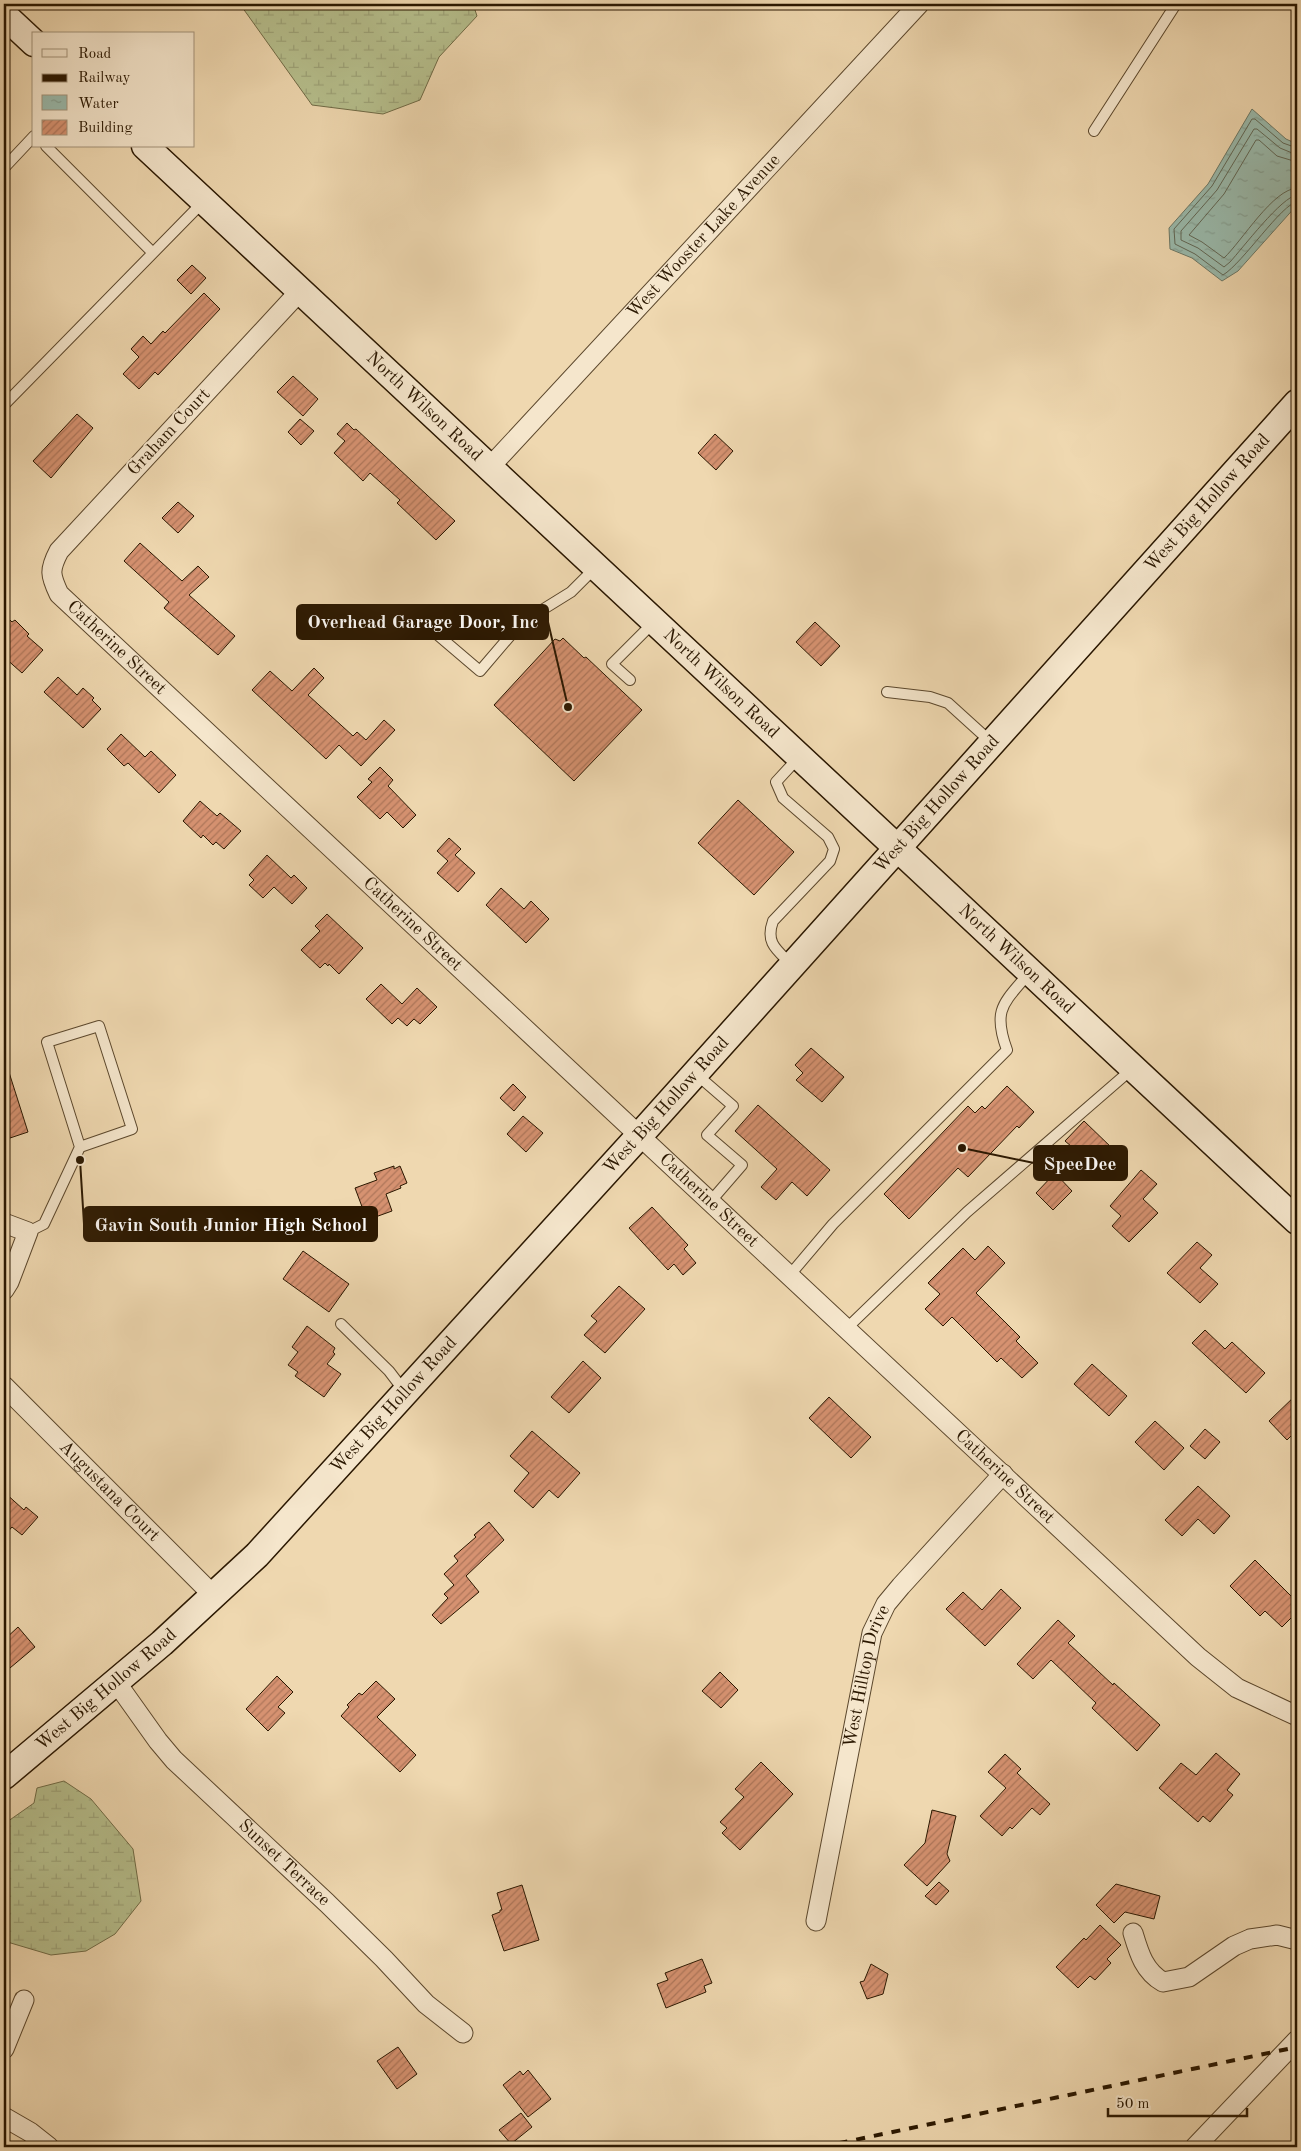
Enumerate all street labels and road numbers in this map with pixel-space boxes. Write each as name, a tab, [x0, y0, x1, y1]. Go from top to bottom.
street label: West Wooster Lake Avenue	[624, 151, 784, 322]
street label: North Wilson Road	[363, 348, 486, 465]
street label: Graham Court	[124, 385, 214, 479]
street label: West Big Hollow Road	[1141, 431, 1274, 575]
street label: Catherine Street	[64, 597, 170, 698]
street label: North Wilson Road	[660, 625, 783, 742]
street label: West Big Hollow Road	[871, 732, 1003, 876]
street label: Catherine Street	[360, 874, 466, 974]
street label: North Wilson Road	[955, 901, 1078, 1017]
street label: West Big Hollow Road	[600, 1033, 732, 1177]
street label: Catherine Street	[656, 1150, 762, 1251]
street label: West Big Hollow Road	[327, 1333, 460, 1477]
street label: Catherine Street	[952, 1426, 1058, 1527]
street label: Augustana Court	[56, 1438, 163, 1545]
street label: West Hilltop Drive	[841, 1602, 893, 1749]
street label: West Big Hollow Road	[33, 1625, 180, 1754]
street label: Sunset Terrace	[235, 1816, 333, 1910]

